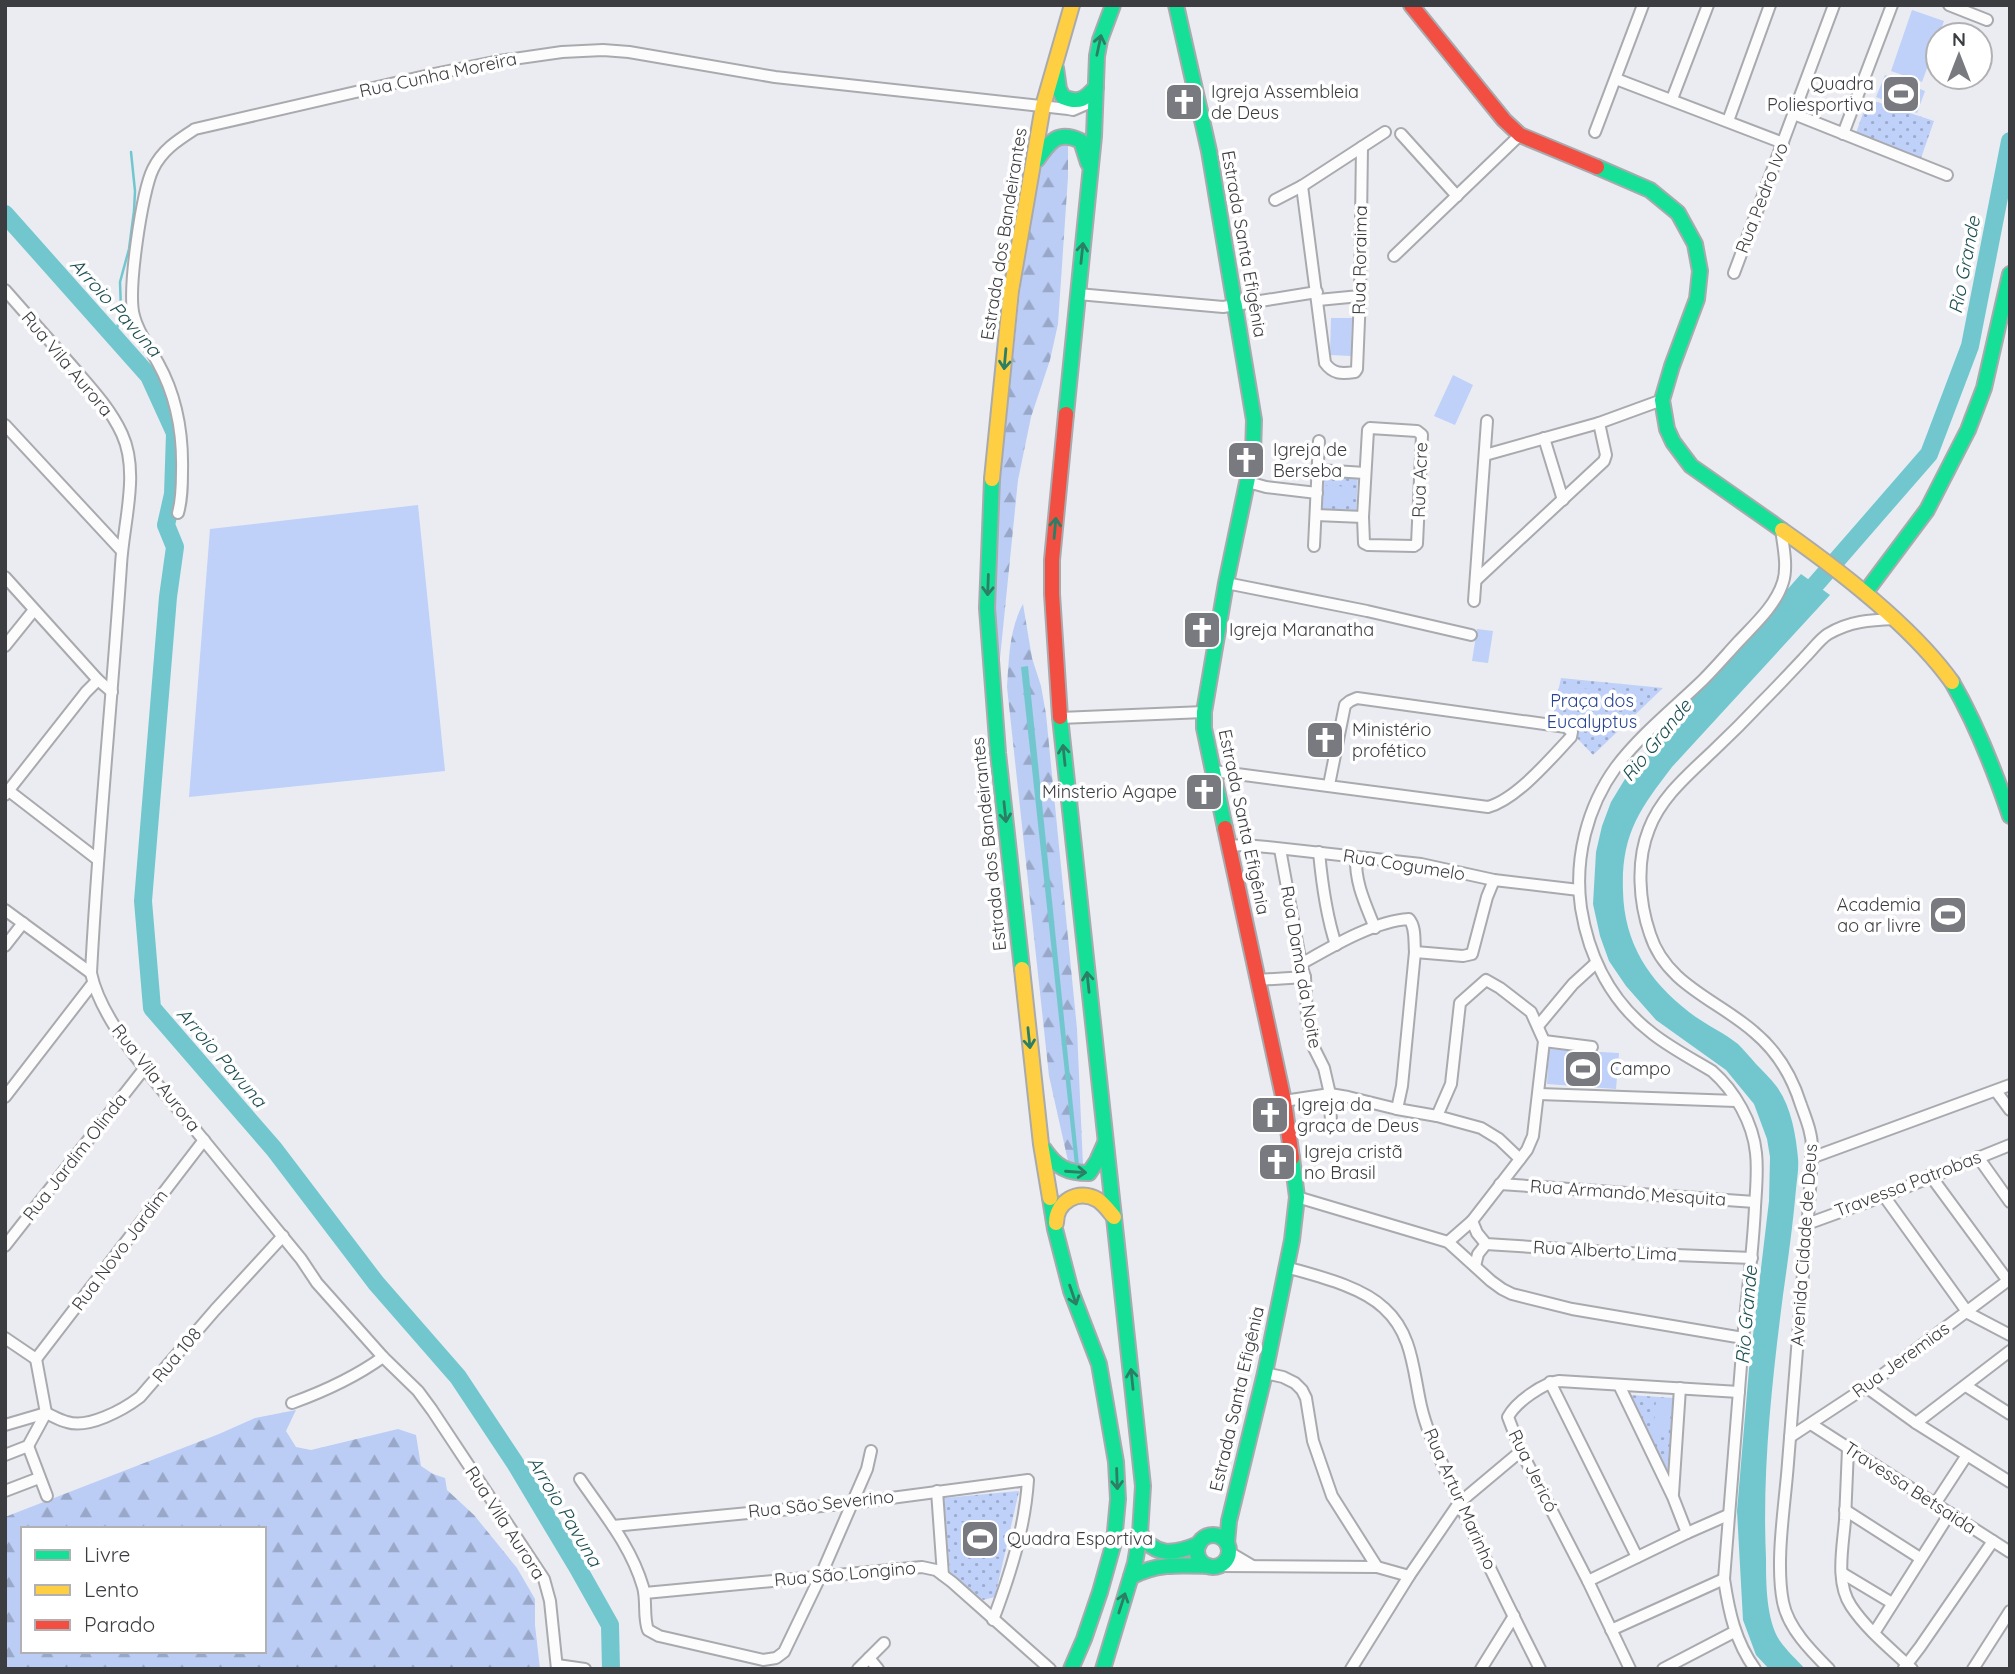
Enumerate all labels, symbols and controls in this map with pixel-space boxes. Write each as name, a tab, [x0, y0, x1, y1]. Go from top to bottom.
north arrow	[1924, 21, 1994, 91]
text: N	[1952, 27, 1966, 51]
one-way arrow	[1093, 34, 1107, 57]
street label: Rua Cunha Moreira	[357, 47, 519, 102]
place label: Quadra Poliesportiva	[1767, 72, 1874, 116]
sports icon: Quadra Poliesportiva	[1880, 73, 1922, 115]
place label: Igreja Assembleia de Deus	[1211, 80, 1359, 124]
church icon: Igreja Assembleia de Deus	[1163, 81, 1205, 123]
street label: Estrada dos Bandeirantes	[975, 126, 1032, 342]
street label: Rua Pedro Ivo	[1730, 139, 1793, 256]
street label: Estrada Santa Efigênia	[1217, 149, 1272, 339]
street label: Rua Roraima	[1347, 205, 1372, 315]
water label: Rio Grande	[1943, 213, 1985, 316]
one-way arrow	[1076, 243, 1089, 265]
water label: Arroio Pavuna	[65, 253, 168, 362]
street label: Rua Vila Aurora	[17, 306, 118, 421]
one-way arrow	[998, 347, 1011, 370]
place label: Igreja de Berseba	[1273, 438, 1347, 482]
church icon: Igreja de Berseba	[1225, 439, 1267, 481]
street label: Rua Acre	[1407, 442, 1432, 518]
one-way arrow	[1049, 518, 1062, 540]
one-way arrow	[981, 574, 995, 597]
church icon: Igreja Maranatha	[1181, 609, 1223, 651]
place label: Igreja Maranatha	[1229, 618, 1374, 641]
park label: Praça dos Eucalyptus	[1547, 689, 1637, 733]
water label: Rio Grande	[1616, 693, 1697, 786]
place label: Ministério profético	[1352, 718, 1431, 762]
church icon: Ministério profético	[1304, 719, 1346, 761]
street label: Estrada Santa Efigênia	[1214, 727, 1275, 917]
street label: Estrada dos Bandeirantes	[966, 736, 1011, 952]
one-way arrow	[1057, 745, 1070, 767]
church icon: Minsterio Agape	[1183, 771, 1225, 813]
place label: Minsterio Agape	[1042, 780, 1177, 803]
one-way arrow	[998, 800, 1011, 823]
street label: Rua Cogumelo	[1341, 844, 1467, 886]
street label: Rua Dama da Noite	[1276, 884, 1327, 1050]
place label: Academia ao ar livre	[1837, 893, 1921, 937]
sports icon: Academia ao ar livre	[1927, 894, 1969, 936]
one-way arrow	[1081, 971, 1094, 993]
water label: Arroio Pavuna	[172, 1002, 273, 1113]
street label: Rua Vila Aurora	[107, 1019, 206, 1136]
one-way arrow	[1023, 1027, 1036, 1049]
sports icon: Campo	[1562, 1048, 1604, 1090]
place label: Campo	[1610, 1057, 1671, 1080]
street label: Rua Jardim Olinda	[18, 1088, 132, 1225]
place label: Igreja da graça de Deus	[1297, 1093, 1419, 1137]
church icon: Igreja da graça de Deus	[1249, 1094, 1291, 1136]
place label: Igreja cristã no Brasil	[1304, 1140, 1403, 1184]
church icon: Igreja cristã no Brasil	[1256, 1141, 1298, 1183]
street label: Avenida Cidade de Deus	[1785, 1143, 1822, 1347]
street label: Travessa Patrobas	[1831, 1145, 1984, 1222]
one-way arrow	[1064, 1166, 1087, 1179]
street label: Rua Armando Mesquita	[1529, 1174, 1727, 1211]
street label: Rua Novo Jardim	[66, 1184, 173, 1315]
street label: Rua Alberto Lima	[1532, 1235, 1678, 1266]
water label: Rio Grande	[1730, 1264, 1762, 1365]
one-way arrow	[1068, 1283, 1080, 1305]
street label: Estrada Santa Efigênia	[1204, 1304, 1269, 1494]
street label: Rua Jeremias	[1848, 1317, 1954, 1403]
street label: Rua 108	[147, 1322, 206, 1387]
one-way arrow	[1125, 1368, 1138, 1391]
street label: Rua Artur Marinho	[1419, 1424, 1502, 1573]
street label: Rua Jericó	[1504, 1426, 1563, 1516]
street label: Travessa Betsaida	[1840, 1436, 1981, 1539]
water label: Arroio Pavuna	[523, 1451, 608, 1572]
street label: Rua Vila Aurora	[460, 1462, 551, 1584]
one-way arrow	[1110, 1468, 1123, 1491]
street label: Rua São Severino	[747, 1484, 895, 1523]
sports icon: Quadra Esportiva	[959, 1518, 1001, 1560]
legend	[21, 1527, 266, 1653]
place label: Quadra Esportiva	[1007, 1527, 1153, 1550]
text: Livre	[84, 1541, 130, 1567]
street label: Rua São Longino	[773, 1556, 917, 1591]
text: Lento	[84, 1576, 139, 1602]
one-way arrow	[1117, 1593, 1130, 1615]
text: Parado	[84, 1611, 155, 1637]

